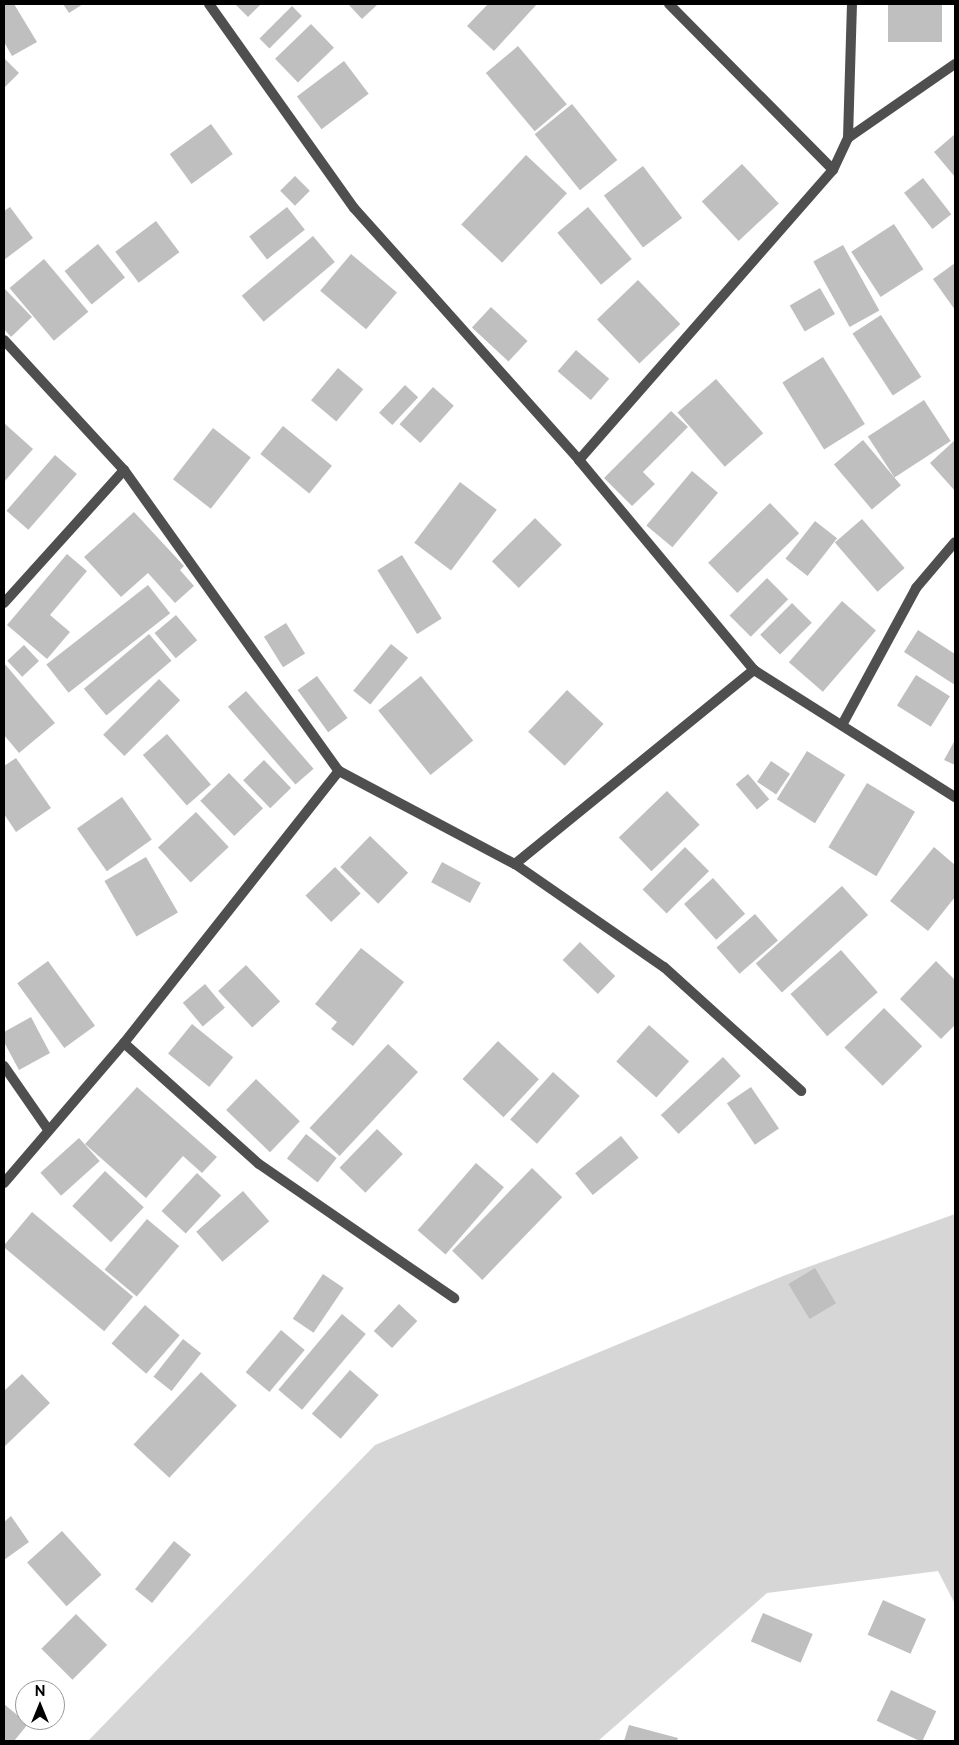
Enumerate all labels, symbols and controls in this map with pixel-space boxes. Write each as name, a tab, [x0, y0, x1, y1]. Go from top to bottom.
north arrow	[15, 1680, 65, 1730]
text: N	[35, 1683, 45, 1699]

